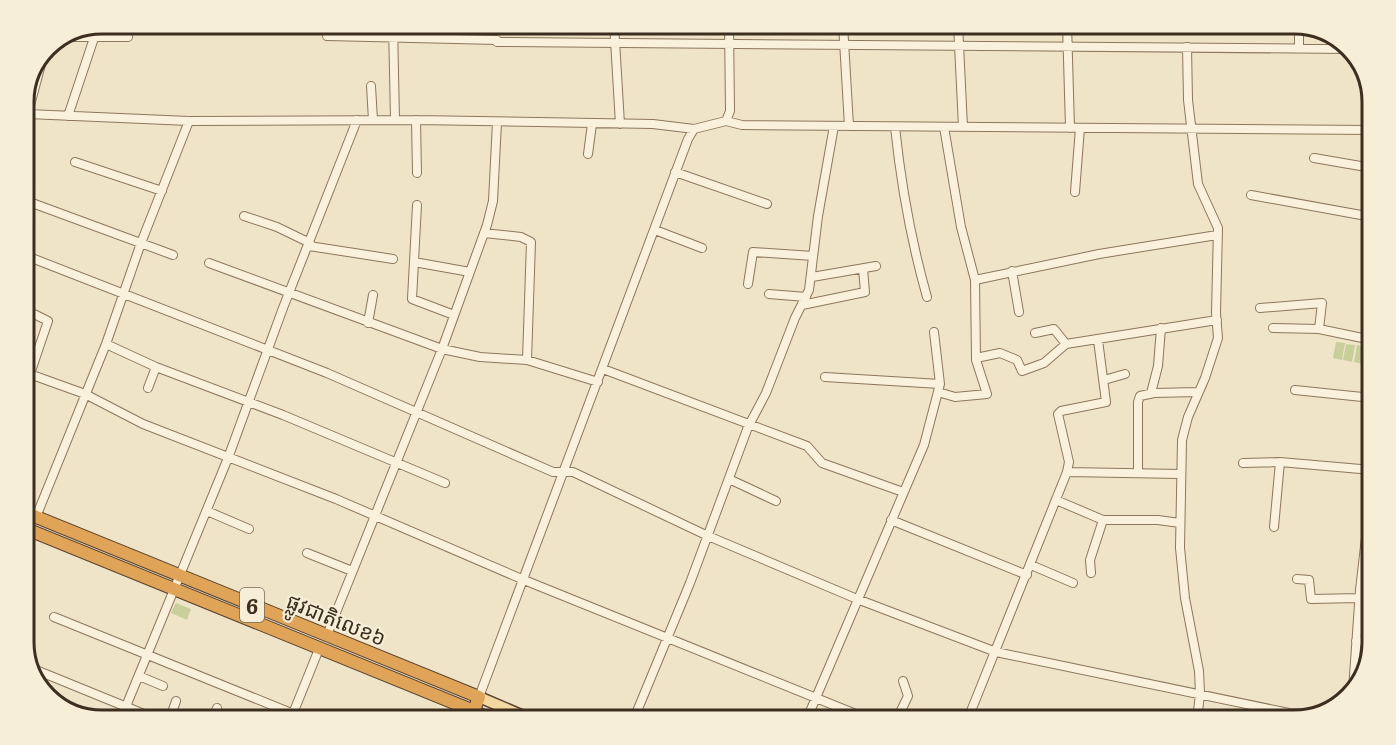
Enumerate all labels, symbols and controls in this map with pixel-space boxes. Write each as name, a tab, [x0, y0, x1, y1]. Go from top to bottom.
street label: ផ្លូវជាតិលេខ៦	[280, 584, 392, 658]
road number: 6	[240, 588, 264, 622]

